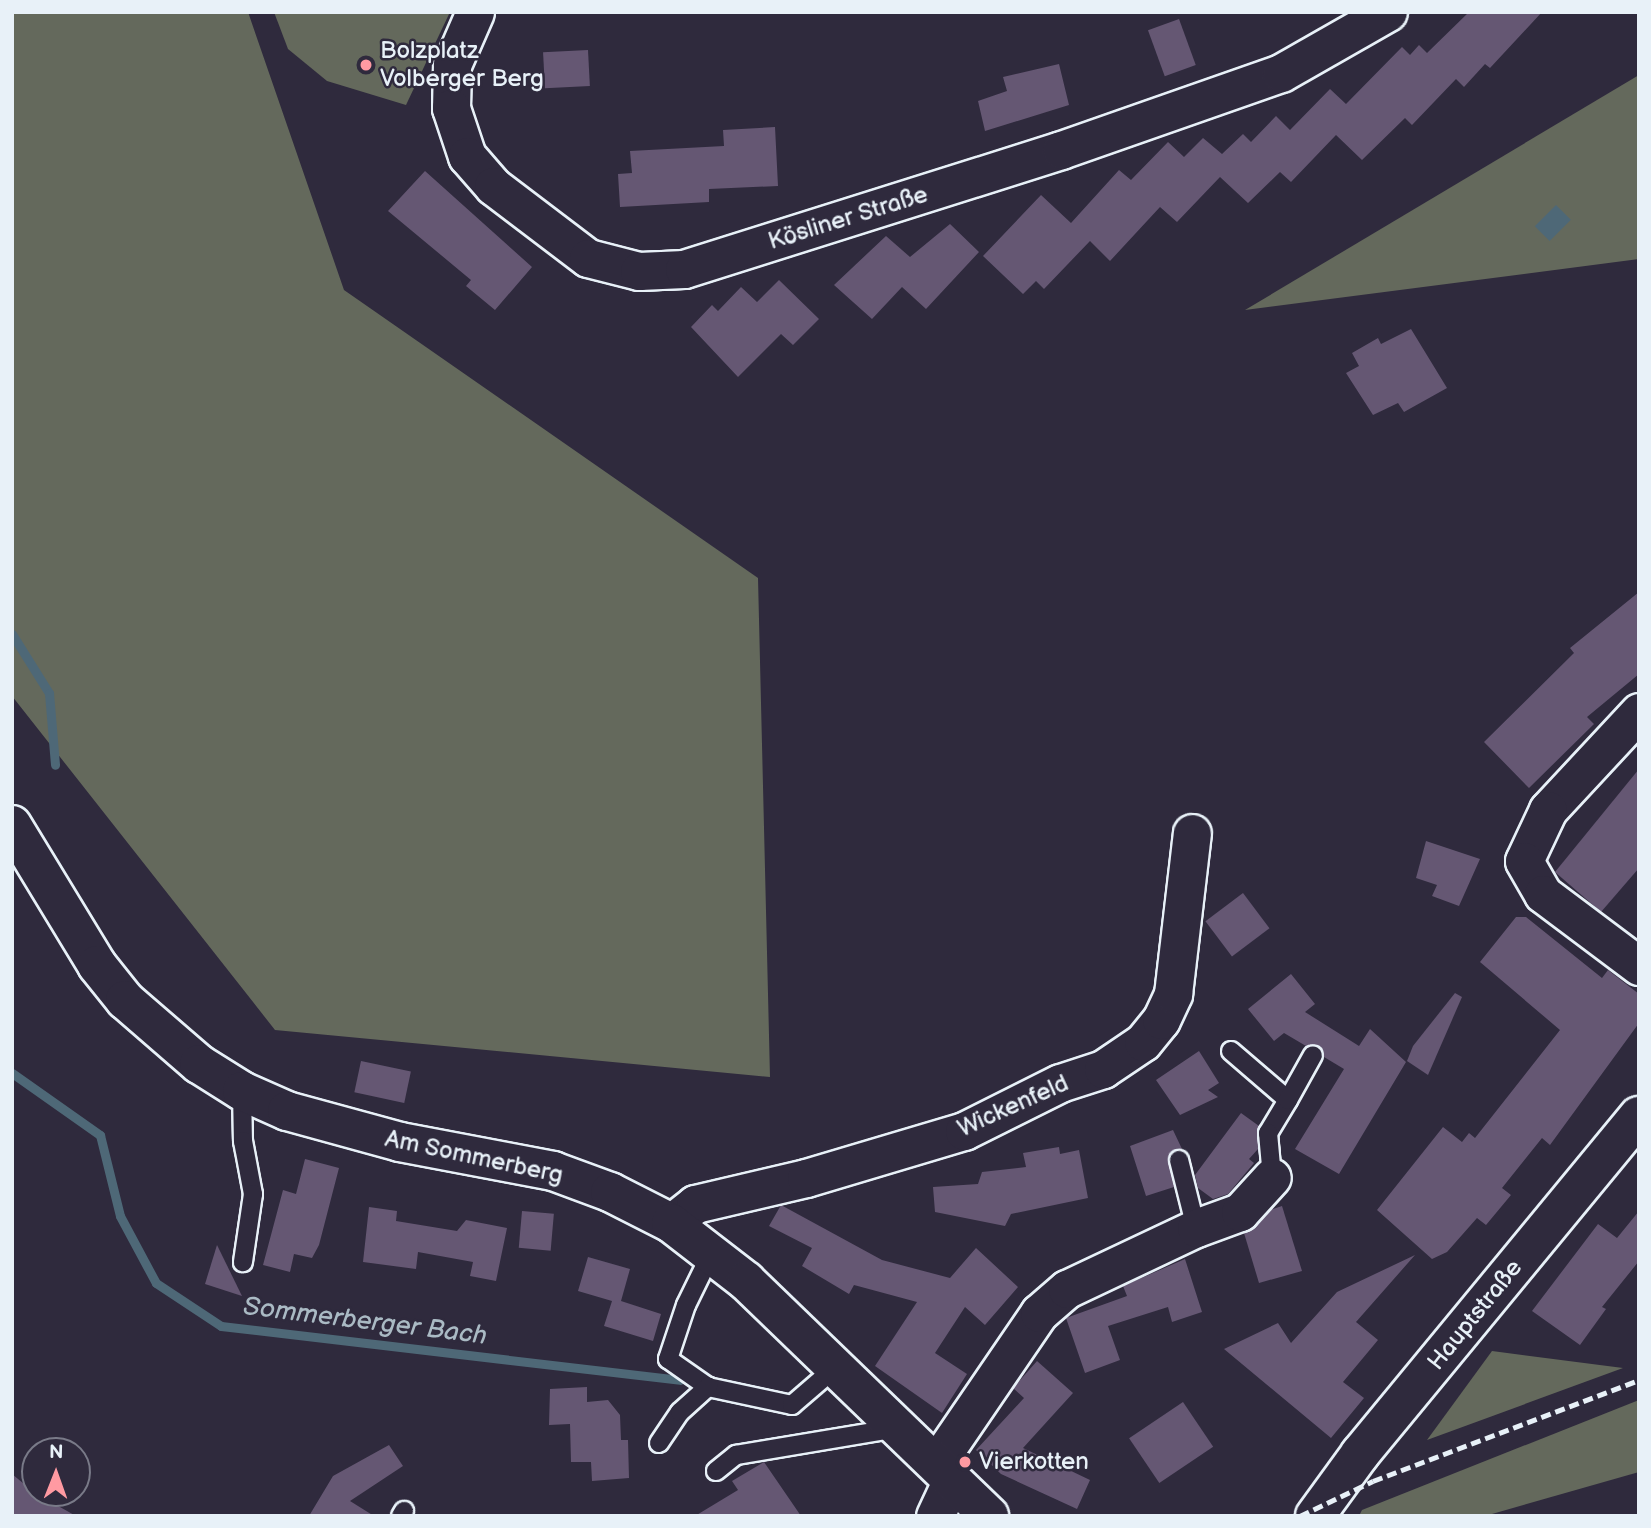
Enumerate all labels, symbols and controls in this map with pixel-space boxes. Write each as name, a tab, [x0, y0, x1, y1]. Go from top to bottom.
place label: Bolzplatz Volberger Berg	[380, 37, 544, 93]
marker: Bolzplatz Volberger Berg	[358, 57, 374, 73]
street label: Kösliner Straße	[765, 180, 931, 256]
street label: Wickenfeld	[953, 1069, 1073, 1143]
street label: Am Sommerberg	[382, 1124, 566, 1190]
street label: Hauptstraße	[1422, 1254, 1528, 1376]
water label: Sommerberger Bach	[241, 1292, 489, 1352]
north arrow	[21, 1437, 91, 1507]
text: N	[49, 1441, 64, 1464]
place label: Vierkotten	[979, 1448, 1089, 1476]
marker: Vierkotten	[957, 1454, 973, 1470]

